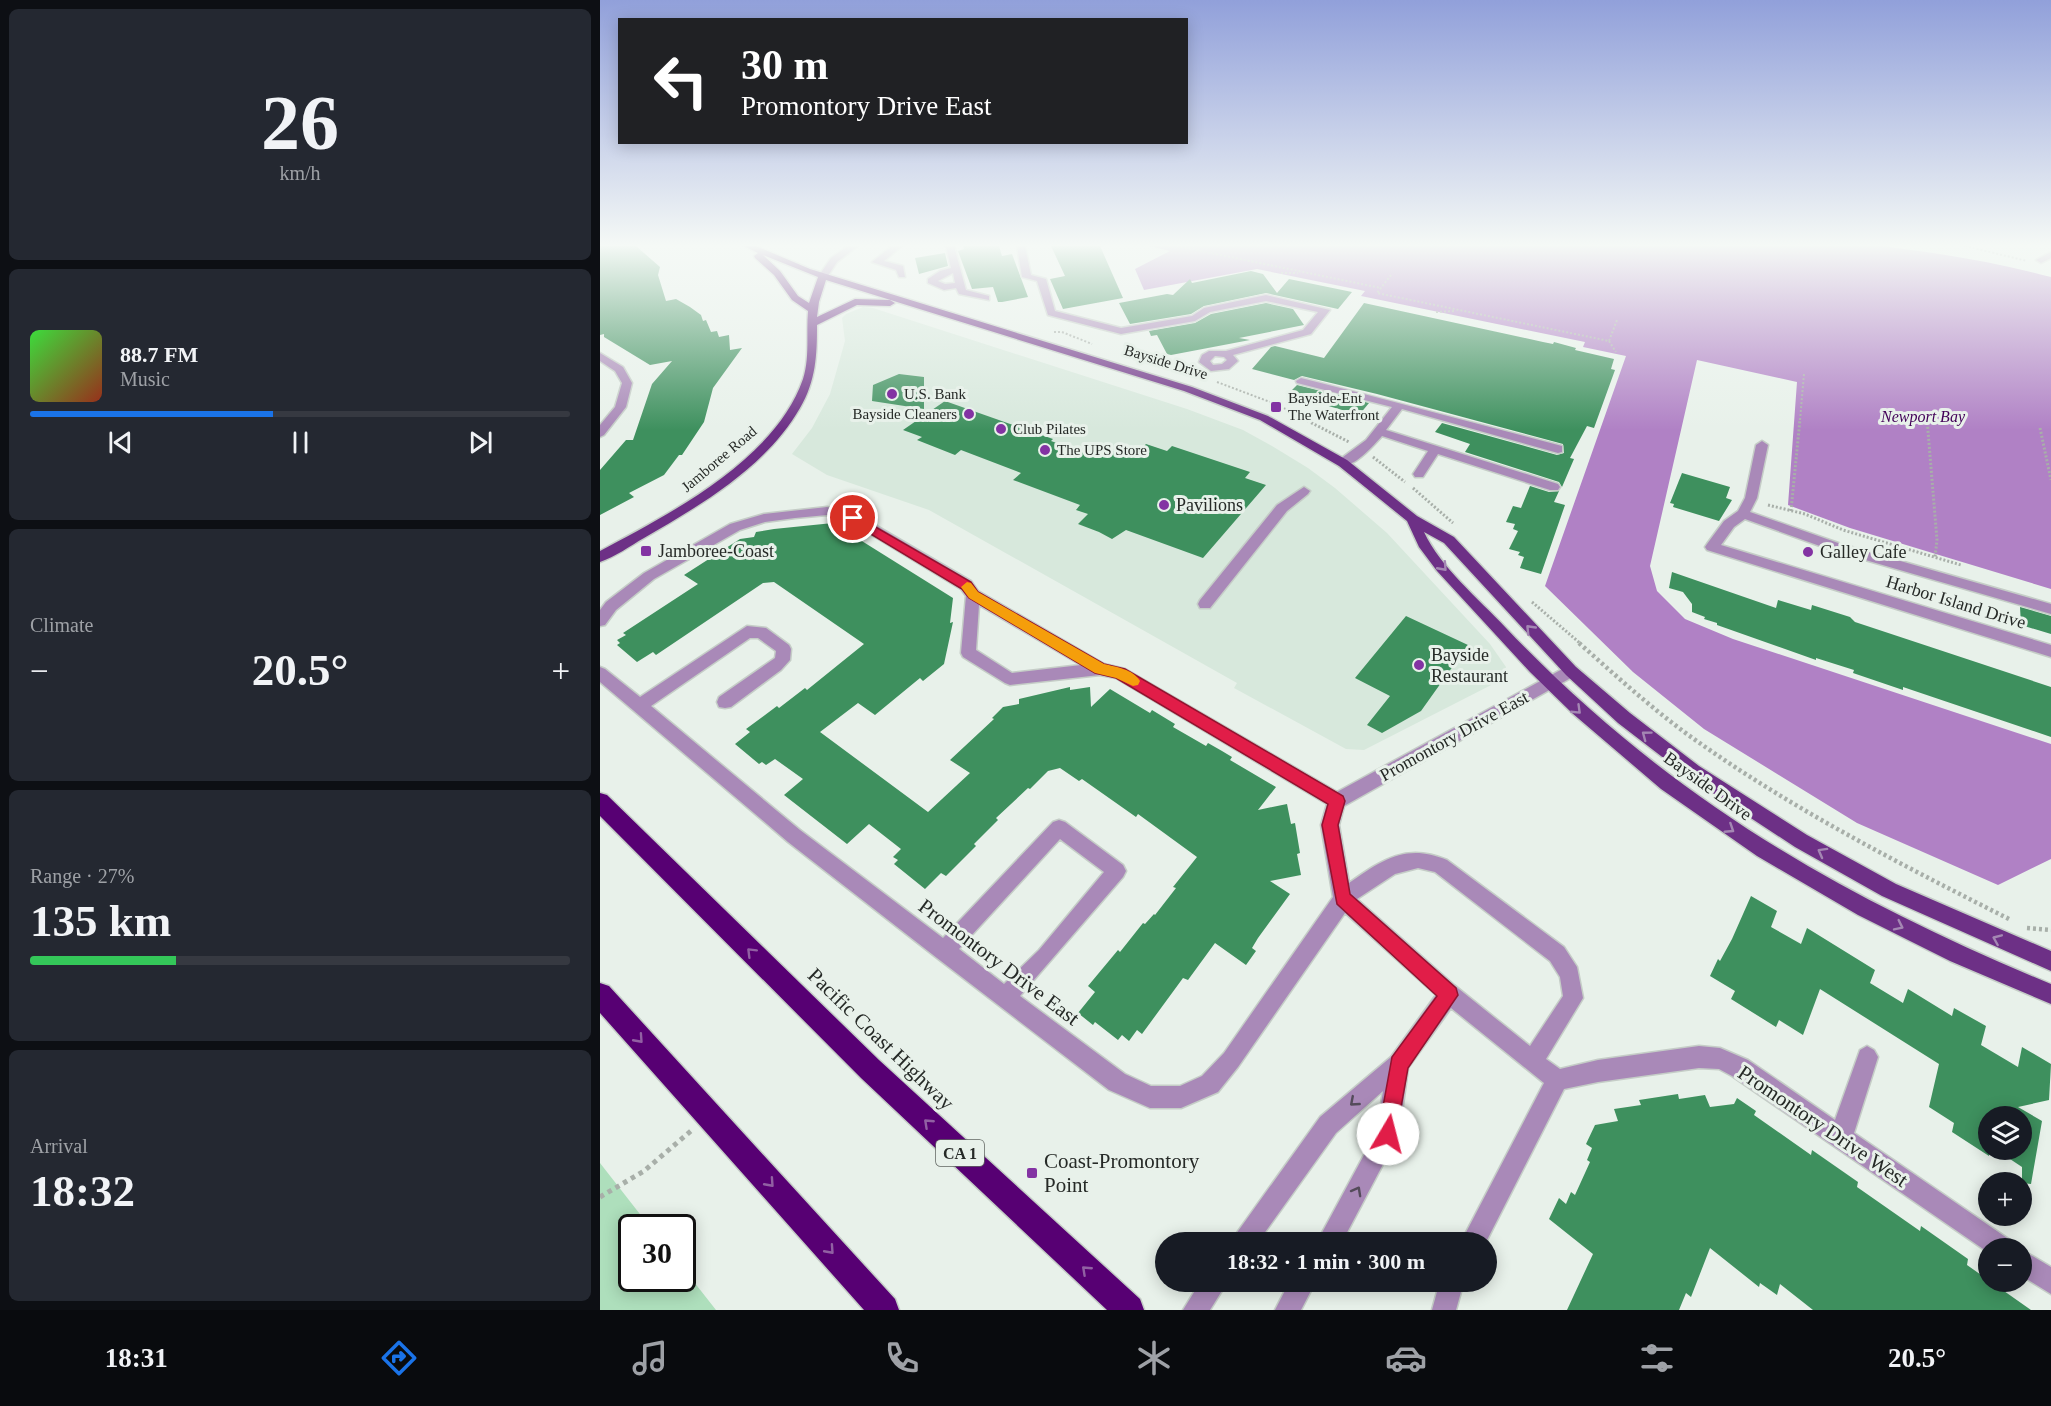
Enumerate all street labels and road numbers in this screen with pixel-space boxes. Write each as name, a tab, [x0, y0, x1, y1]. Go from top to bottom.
street label: Bayside Drive	[1122, 342, 1210, 382]
street label: Jamboree Road	[678, 423, 760, 495]
street label: Harbor Island Drive	[1884, 571, 2028, 633]
street label: Promontory Drive East	[1376, 687, 1532, 785]
street label: Bayside Drive	[1660, 747, 1756, 825]
street label: Promontory Drive East	[914, 894, 1084, 1030]
street label: Pacific Coast Highway	[803, 963, 959, 1115]
street label: Promontory Drive West	[1733, 1060, 1913, 1192]
road number: CA 1	[936, 1140, 984, 1166]

